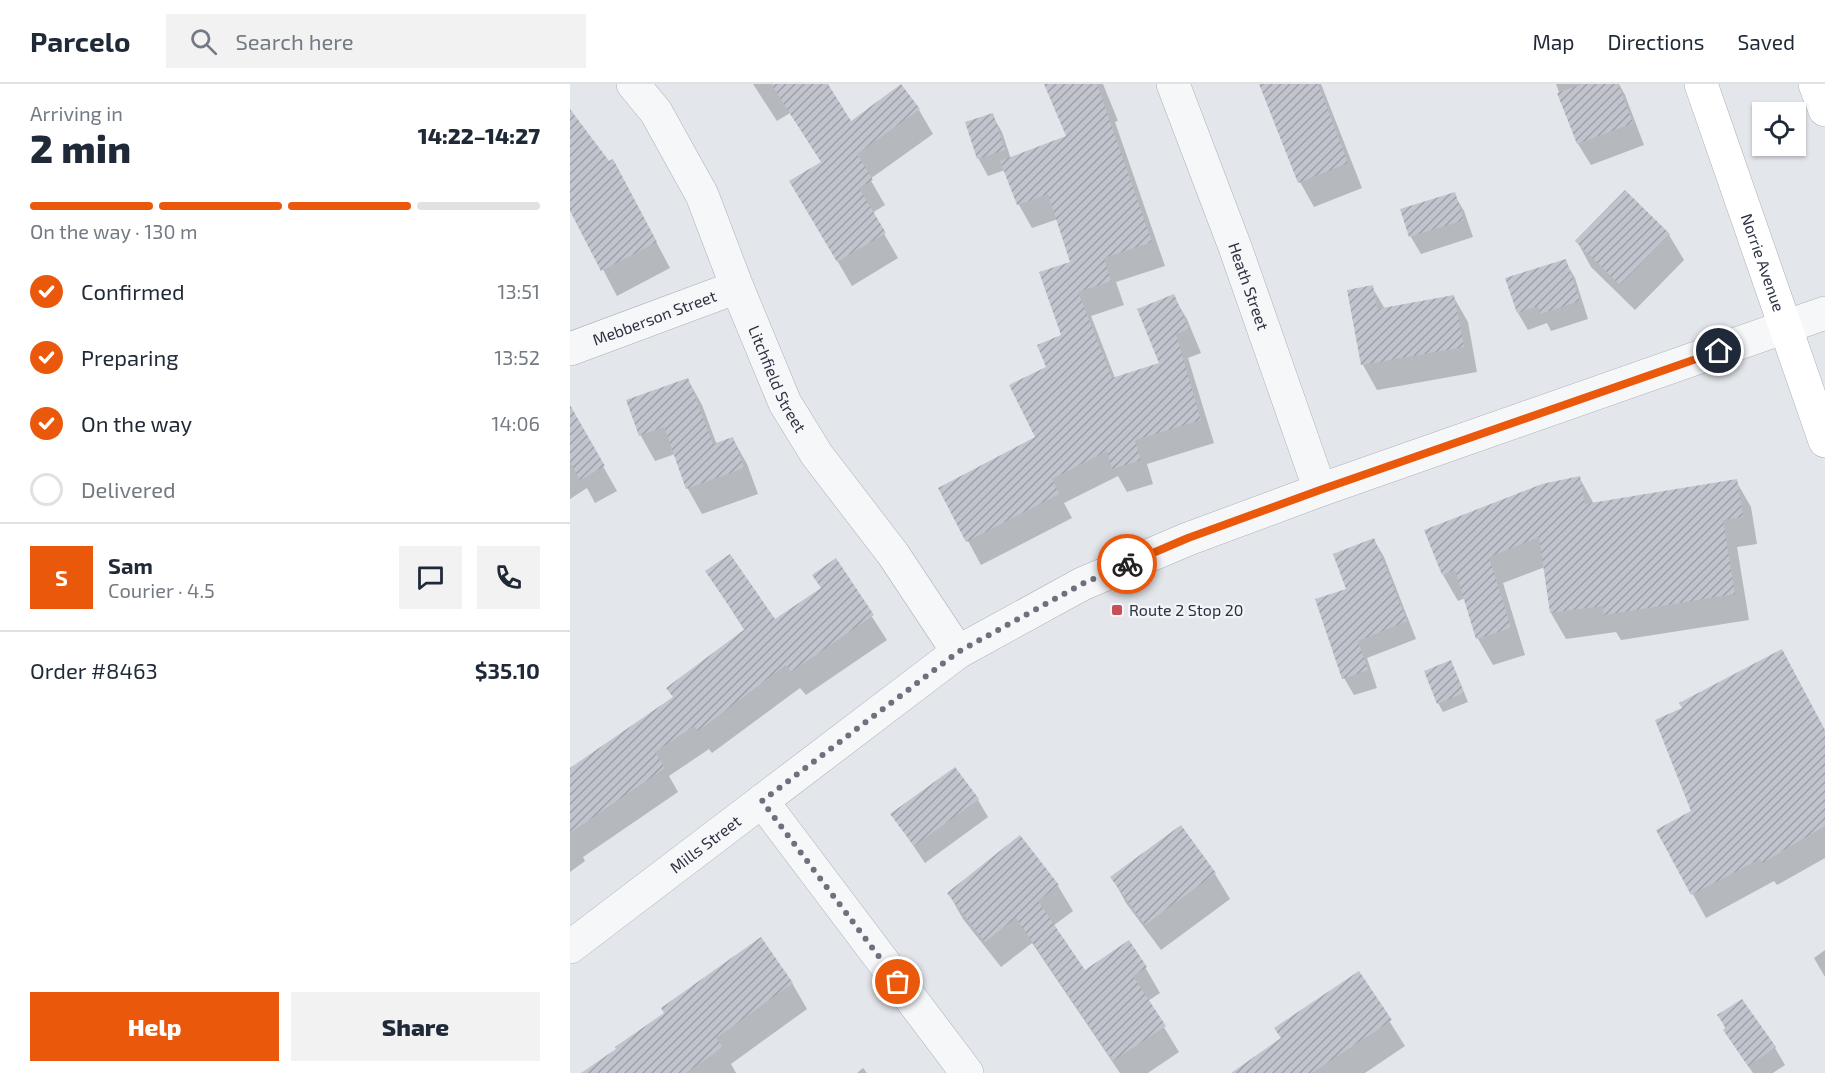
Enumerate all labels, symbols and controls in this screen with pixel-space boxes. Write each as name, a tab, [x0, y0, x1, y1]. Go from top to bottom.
search box	[166, 14, 586, 68]
text: Parcelo	[30, 24, 130, 58]
icon: search	[187, 25, 220, 58]
text: Search here	[235, 28, 354, 54]
text: Map	[1532, 29, 1575, 54]
text: Directions	[1608, 29, 1704, 54]
text: Saved	[1737, 29, 1795, 54]
text: Arriving in	[30, 101, 123, 125]
map controls	[1752, 102, 1806, 156]
button: locate	[1752, 102, 1806, 156]
text: 14:22–14:27	[418, 122, 540, 148]
text: 2 min	[30, 124, 131, 171]
street label: Norrie Avenue	[1738, 211, 1789, 314]
text: On the way · 130 m	[30, 219, 197, 243]
street label: Heath Street	[1225, 240, 1273, 332]
icon: check	[30, 275, 63, 308]
text: Confirmed	[81, 278, 185, 304]
text: 13:51	[498, 279, 540, 303]
street label: Mebberson Street	[590, 286, 719, 349]
street label: Litchfield Street	[745, 322, 811, 436]
pin	[1693, 325, 1744, 376]
icon: home	[1702, 334, 1735, 367]
icon: check	[30, 341, 63, 374]
text: Preparing	[81, 344, 179, 370]
text: 13:52	[494, 345, 540, 369]
icon: check	[30, 407, 63, 440]
text: On the way	[81, 410, 192, 436]
text: 14:06	[492, 411, 540, 435]
text: Delivered	[81, 476, 176, 502]
courier	[1097, 534, 1157, 594]
button: chat	[399, 546, 462, 609]
button: phone	[477, 546, 540, 609]
icon: bike	[1111, 548, 1144, 581]
text: Sam	[108, 552, 153, 578]
text: S	[55, 564, 68, 590]
text: Courier · 4.5	[108, 578, 215, 602]
place label: Route 2 Stop 20	[1129, 600, 1243, 619]
marker: Route 2 Stop 20	[1110, 603, 1124, 617]
text: Order #8463	[30, 657, 158, 683]
text: $35.10	[475, 657, 540, 683]
street label: Mills Street	[666, 811, 744, 877]
pin	[872, 956, 923, 1007]
icon: bag	[881, 965, 914, 998]
button: Help	[30, 992, 279, 1061]
button: Share	[291, 992, 540, 1061]

